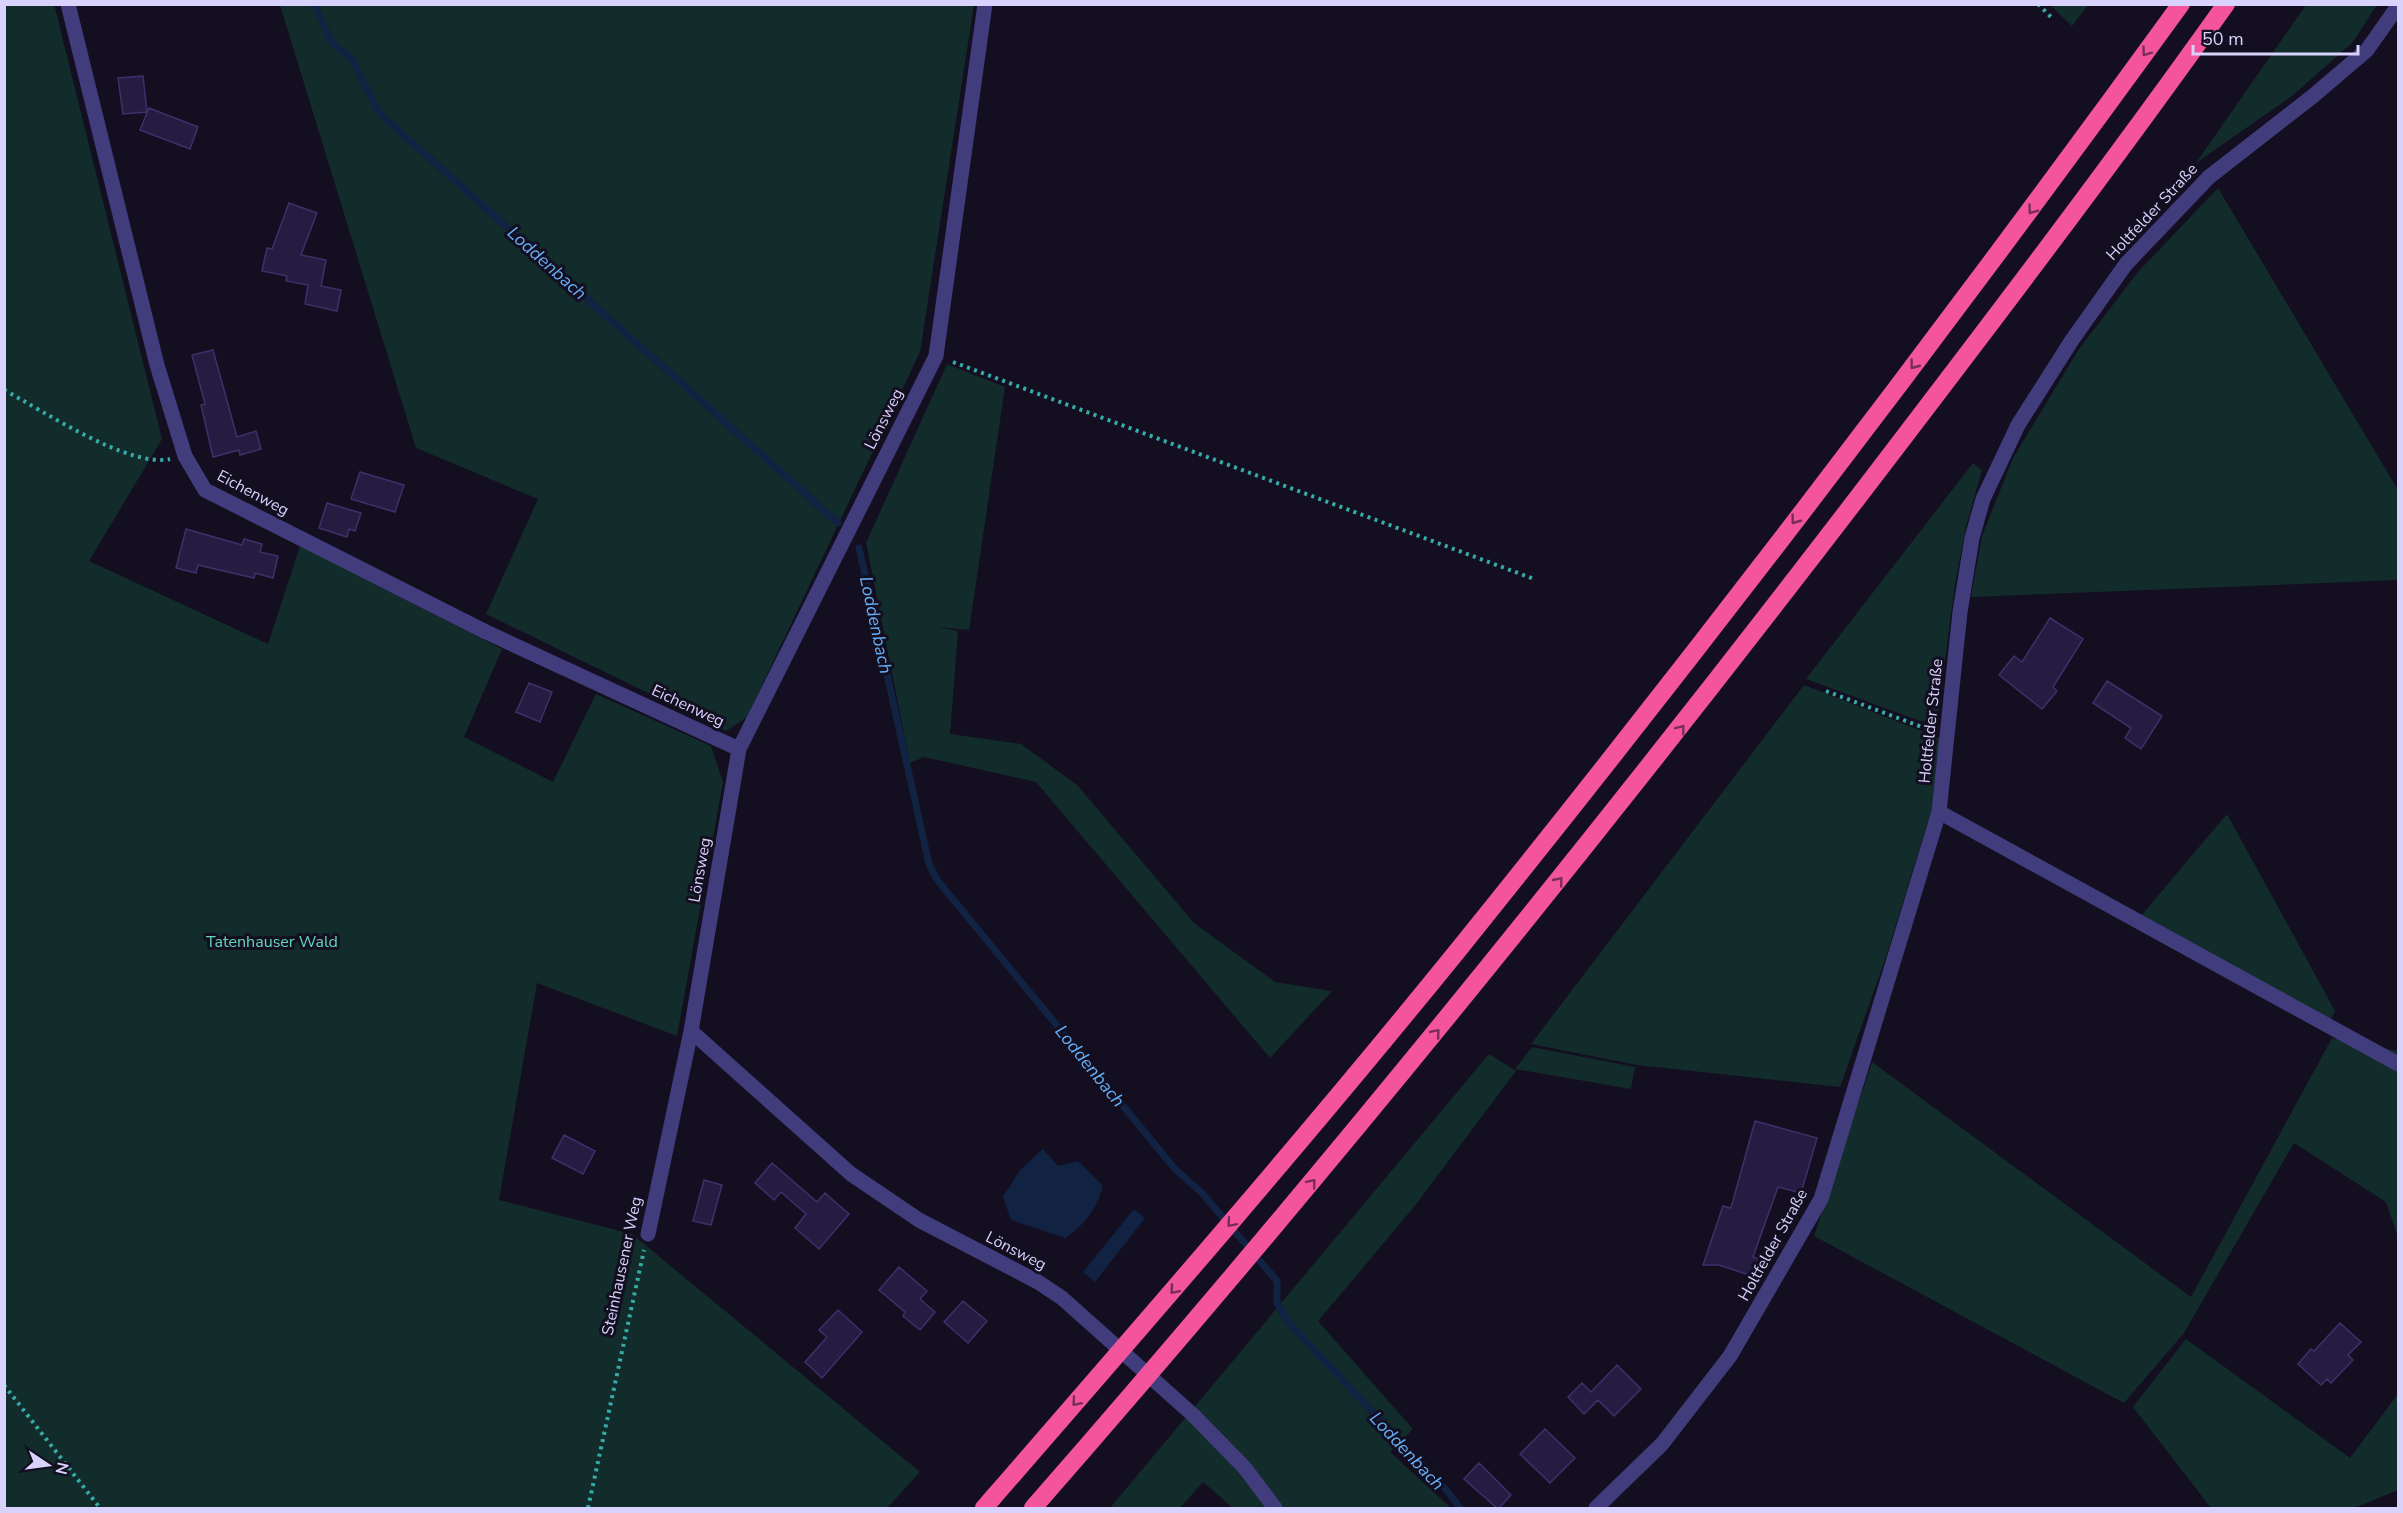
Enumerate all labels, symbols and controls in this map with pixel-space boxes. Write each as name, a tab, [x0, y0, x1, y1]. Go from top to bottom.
scale bar	[2193, 18, 2358, 56]
text: 50 m	[2202, 27, 2244, 51]
one-way arrow	[2142, 45, 2153, 56]
street label: Holtfelder Straße	[2101, 159, 2203, 265]
one-way arrow	[2028, 203, 2039, 214]
water label: Loddenbach	[502, 221, 592, 305]
one-way arrow	[1910, 358, 1921, 369]
street label: Lönsweg	[859, 385, 909, 453]
street label: Eichenweg	[213, 465, 293, 521]
one-way arrow	[1792, 513, 1803, 524]
water label: Loddenbach	[854, 574, 898, 676]
street label: Holtfelder Straße	[1914, 658, 1948, 784]
street label: Eichenweg	[648, 679, 728, 733]
one-way arrow	[1673, 725, 1684, 736]
street label: Lönsweg	[683, 836, 717, 904]
one-way arrow	[1552, 877, 1563, 888]
park label: Tatenhauser Wald	[206, 931, 338, 953]
water label: Loddenbach	[1049, 1020, 1131, 1112]
one-way arrow	[1429, 1029, 1440, 1040]
one-way arrow	[1304, 1179, 1315, 1190]
street label: Holtfelder Straße	[1733, 1185, 1813, 1305]
street label: Steinhausener Weg	[597, 1195, 647, 1337]
one-way arrow	[1227, 1216, 1238, 1227]
street label: Lönsweg	[982, 1226, 1050, 1276]
one-way arrow	[1170, 1283, 1181, 1294]
one-way arrow	[1072, 1395, 1083, 1406]
water label: Loddenbach	[1364, 1407, 1450, 1495]
north arrow	[18, 1435, 78, 1495]
text: N	[50, 1460, 74, 1476]

